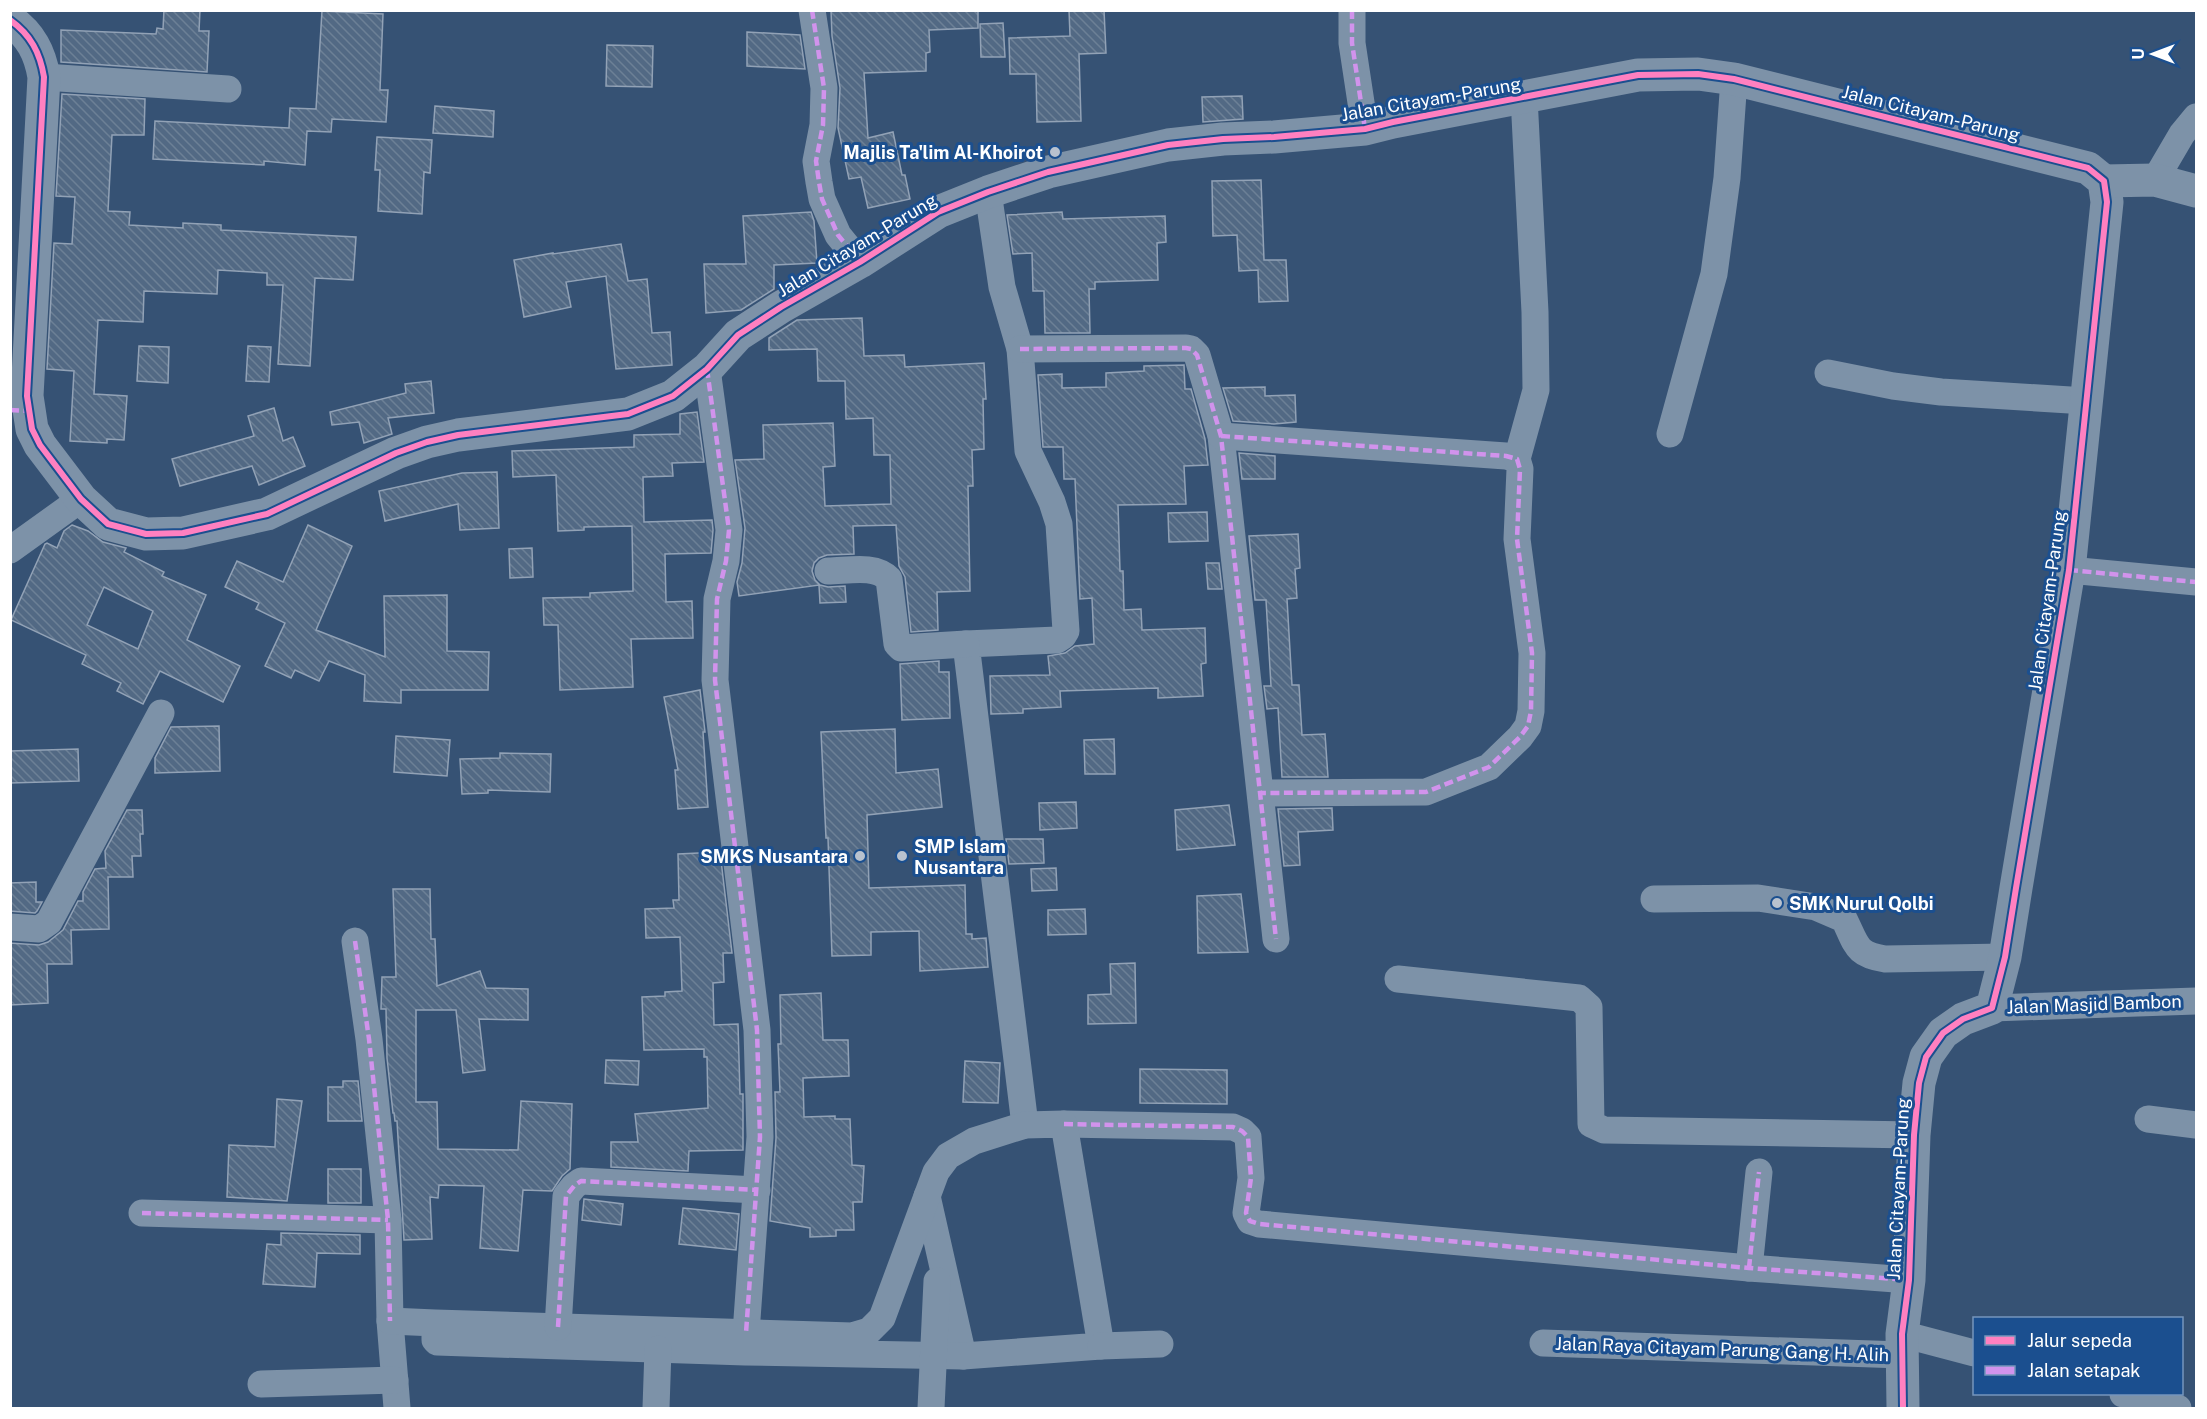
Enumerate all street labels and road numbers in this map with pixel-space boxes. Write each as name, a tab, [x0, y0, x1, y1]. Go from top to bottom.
street label: Jalan Citayam-Parung	[1339, 73, 1523, 125]
street label: Jalan Citayam-Parung	[1840, 81, 2022, 145]
street label: Jalan Citayam-Parung	[773, 189, 941, 301]
street label: Jalan Citayam-Parung	[2024, 509, 2070, 693]
street label: Jalan Masjid Bambon	[2006, 990, 2182, 1018]
street label: Jalan Citayam-Parung	[1883, 1097, 1913, 1281]
street label: Jalan Raya Citayam Parung Gang H. Alih	[1555, 1333, 1889, 1365]

